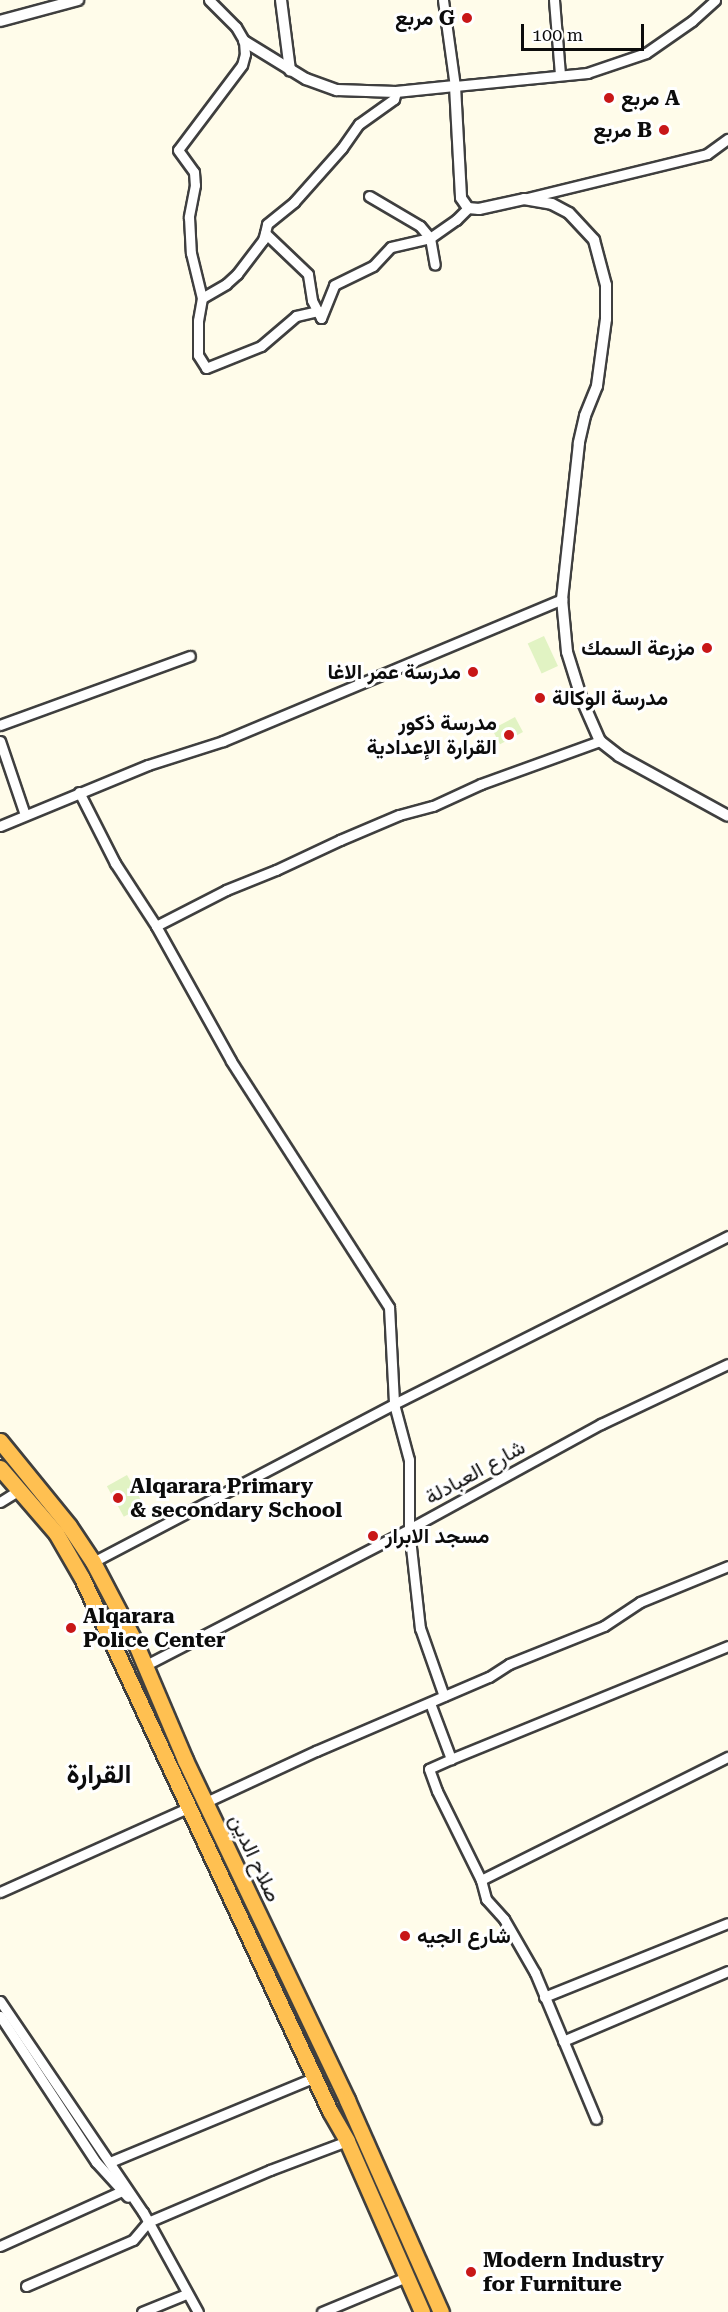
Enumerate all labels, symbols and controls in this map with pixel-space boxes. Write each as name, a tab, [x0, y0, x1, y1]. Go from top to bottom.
place label: مربع G	[395, 5, 455, 31]
marker: مربع G	[460, 11, 474, 25]
scale bar	[524, 12, 647, 50]
text: 100 m	[532, 24, 583, 45]
place label: مربع A	[621, 85, 680, 111]
marker: مربع A	[602, 91, 616, 105]
place label: مربع B	[593, 117, 652, 143]
marker: مربع B	[657, 123, 671, 137]
place label: مزرعة السمك	[581, 635, 695, 661]
marker: مزرعة السمك	[700, 641, 714, 655]
place label: مدرسة عمر الاغا	[327, 659, 461, 685]
marker: مدرسة عمر الاغا	[466, 665, 480, 679]
place label: مدرسة الوكالة	[552, 685, 668, 711]
marker: مدرسة الوكالة	[533, 691, 547, 705]
place label: مدرسة ذكور القرارة الإعدادية	[367, 710, 497, 760]
marker: مدرسة ذكور القرارة الإعدادية	[502, 728, 516, 742]
street label: شارع العبادلة	[421, 1434, 529, 1510]
place label: Alqarara Primary & secondary School	[130, 1473, 342, 1523]
marker: Alqarara Primary & secondary School	[111, 1491, 125, 1505]
place label: مسجد الابرار	[385, 1523, 489, 1549]
marker: مسجد الابرار	[366, 1529, 380, 1543]
place label: Alqarara Police Center	[83, 1603, 226, 1653]
marker: Alqarara Police Center	[64, 1621, 78, 1635]
district label: القرارة	[66, 1759, 132, 1791]
street label: صلاح الدين	[224, 1810, 286, 1906]
place label: شارع الجيه	[417, 1923, 511, 1949]
marker: شارع الجيه	[398, 1929, 412, 1943]
place label: Modern Industry for Furniture	[483, 2247, 664, 2297]
marker: Modern Industry for Furniture	[464, 2265, 478, 2279]

